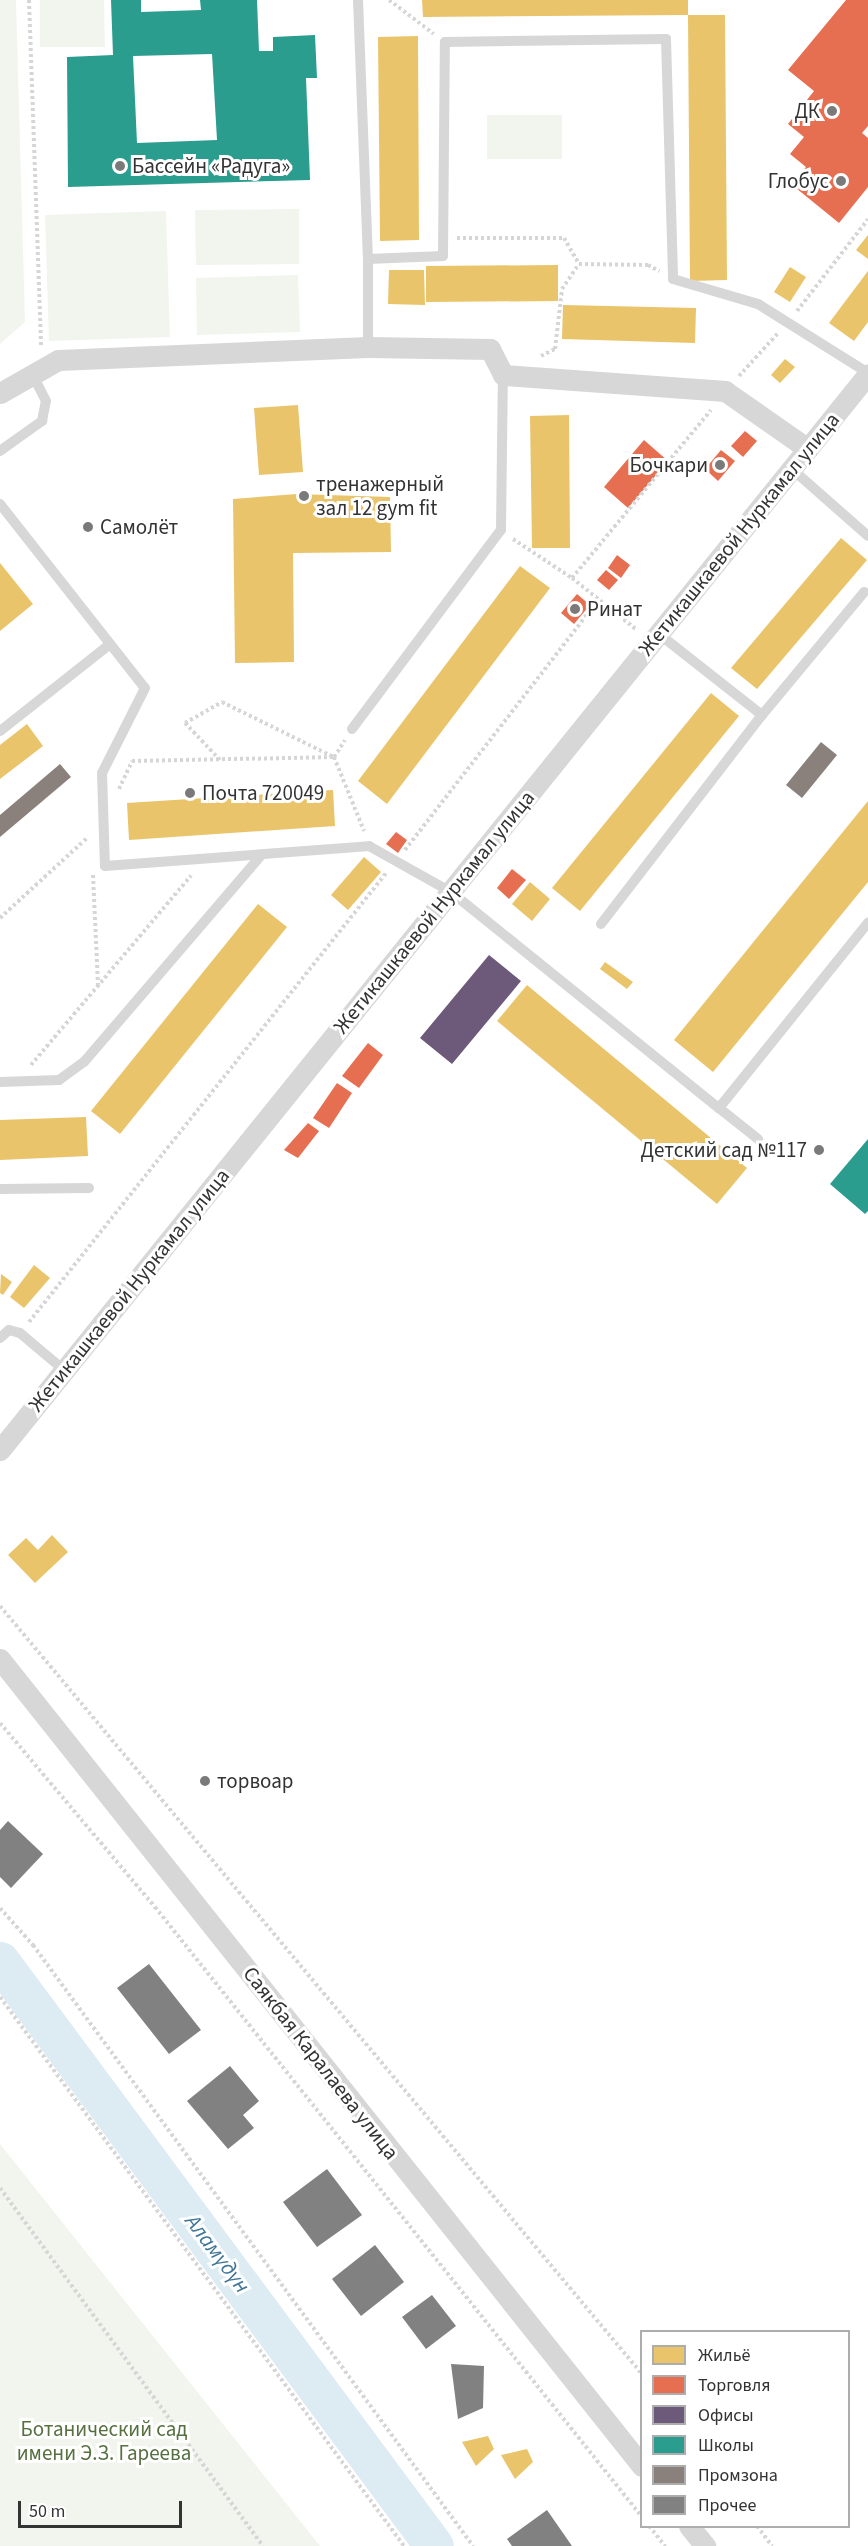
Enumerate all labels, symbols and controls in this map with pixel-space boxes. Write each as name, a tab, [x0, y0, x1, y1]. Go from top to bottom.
place label: ДК	[795, 98, 820, 124]
marker: ДК	[825, 104, 839, 118]
place label: Бассейн «Радуга»	[132, 153, 290, 179]
marker: Бассейн «Радуга»	[113, 159, 127, 173]
place label: Глобус	[768, 168, 829, 194]
marker: Глобус	[834, 174, 848, 188]
street label: Жетикашкаевой Нуркамал улица	[633, 408, 845, 660]
place label: Бочкари	[629, 452, 708, 478]
marker: Бочкари	[713, 458, 727, 472]
place label: тренажерный зал 12 gym fit	[316, 471, 444, 521]
marker: тренажерный зал 12 gym fit	[297, 489, 311, 503]
place label: Самолёт	[100, 514, 178, 540]
marker: Самолёт	[81, 520, 95, 534]
place label: Ринат	[587, 596, 643, 622]
marker: Ринат	[568, 602, 582, 616]
place label: Почта 720049	[202, 780, 324, 806]
marker: Почта 720049	[183, 786, 197, 800]
street label: Жетикашкаевой Нуркамал улица	[328, 786, 540, 1038]
place label: Детский сад №117	[641, 1137, 807, 1163]
marker: Детский сад №117	[812, 1143, 826, 1157]
street label: Жетикашкаевой Нуркамал улица	[23, 1164, 235, 1416]
place label: торвоар	[217, 1768, 293, 1794]
marker: торвоар	[198, 1774, 212, 1788]
street label: Саякбая Каралаева улица	[238, 1962, 404, 2164]
water label: Аламүдүн	[179, 2210, 255, 2298]
legend	[640, 2330, 850, 2528]
text: Жильё	[698, 2343, 750, 2368]
text: Торговля	[698, 2373, 771, 2398]
text: Офисы	[698, 2403, 754, 2428]
park label: Ботанический сад имени Э.З. Гареева	[17, 2416, 191, 2466]
text: Школы	[698, 2433, 754, 2458]
text: Промзона	[698, 2463, 778, 2488]
scale bar	[21, 2489, 184, 2527]
text: Прочее	[698, 2493, 756, 2518]
text: 50 m	[29, 2499, 65, 2524]

